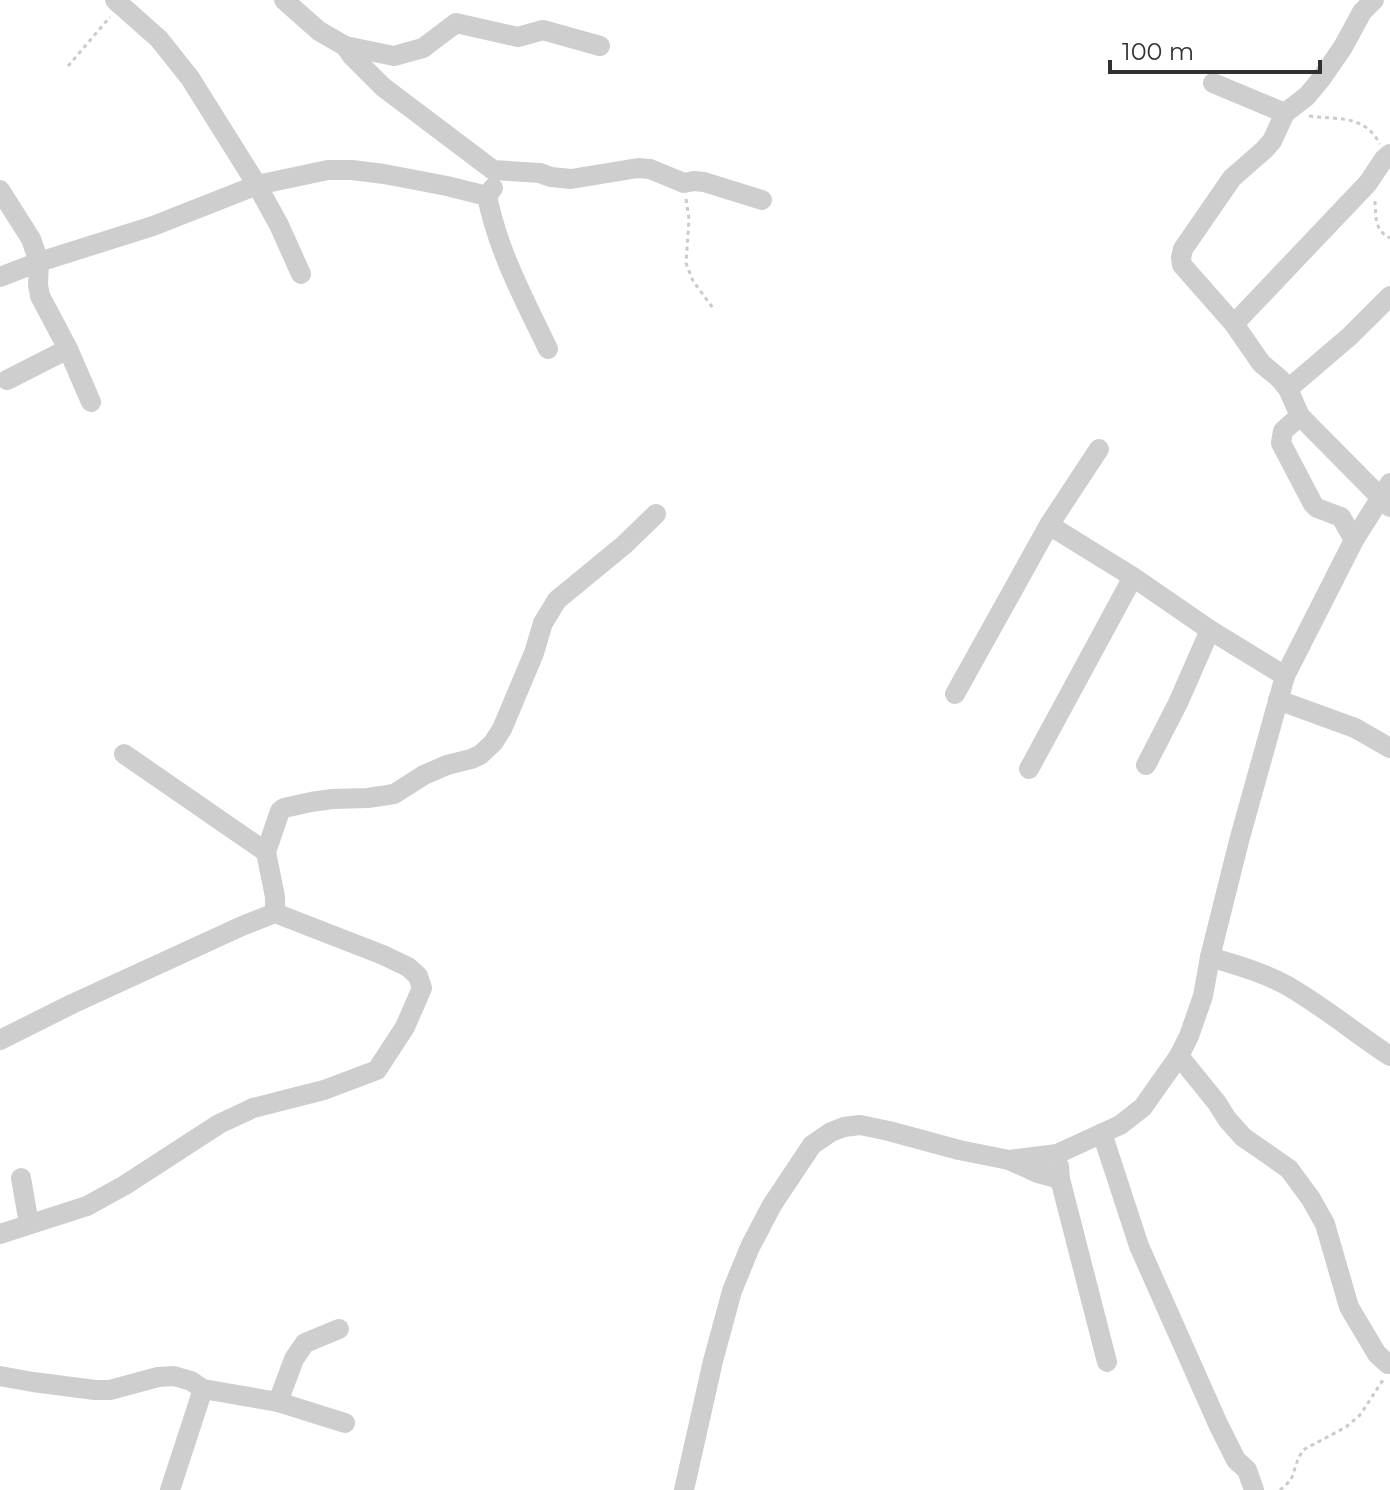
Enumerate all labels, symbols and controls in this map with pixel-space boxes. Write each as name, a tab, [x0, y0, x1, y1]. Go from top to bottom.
scale bar	[1110, 24, 1320, 74]
text: 100 m	[1122, 37, 1194, 66]

